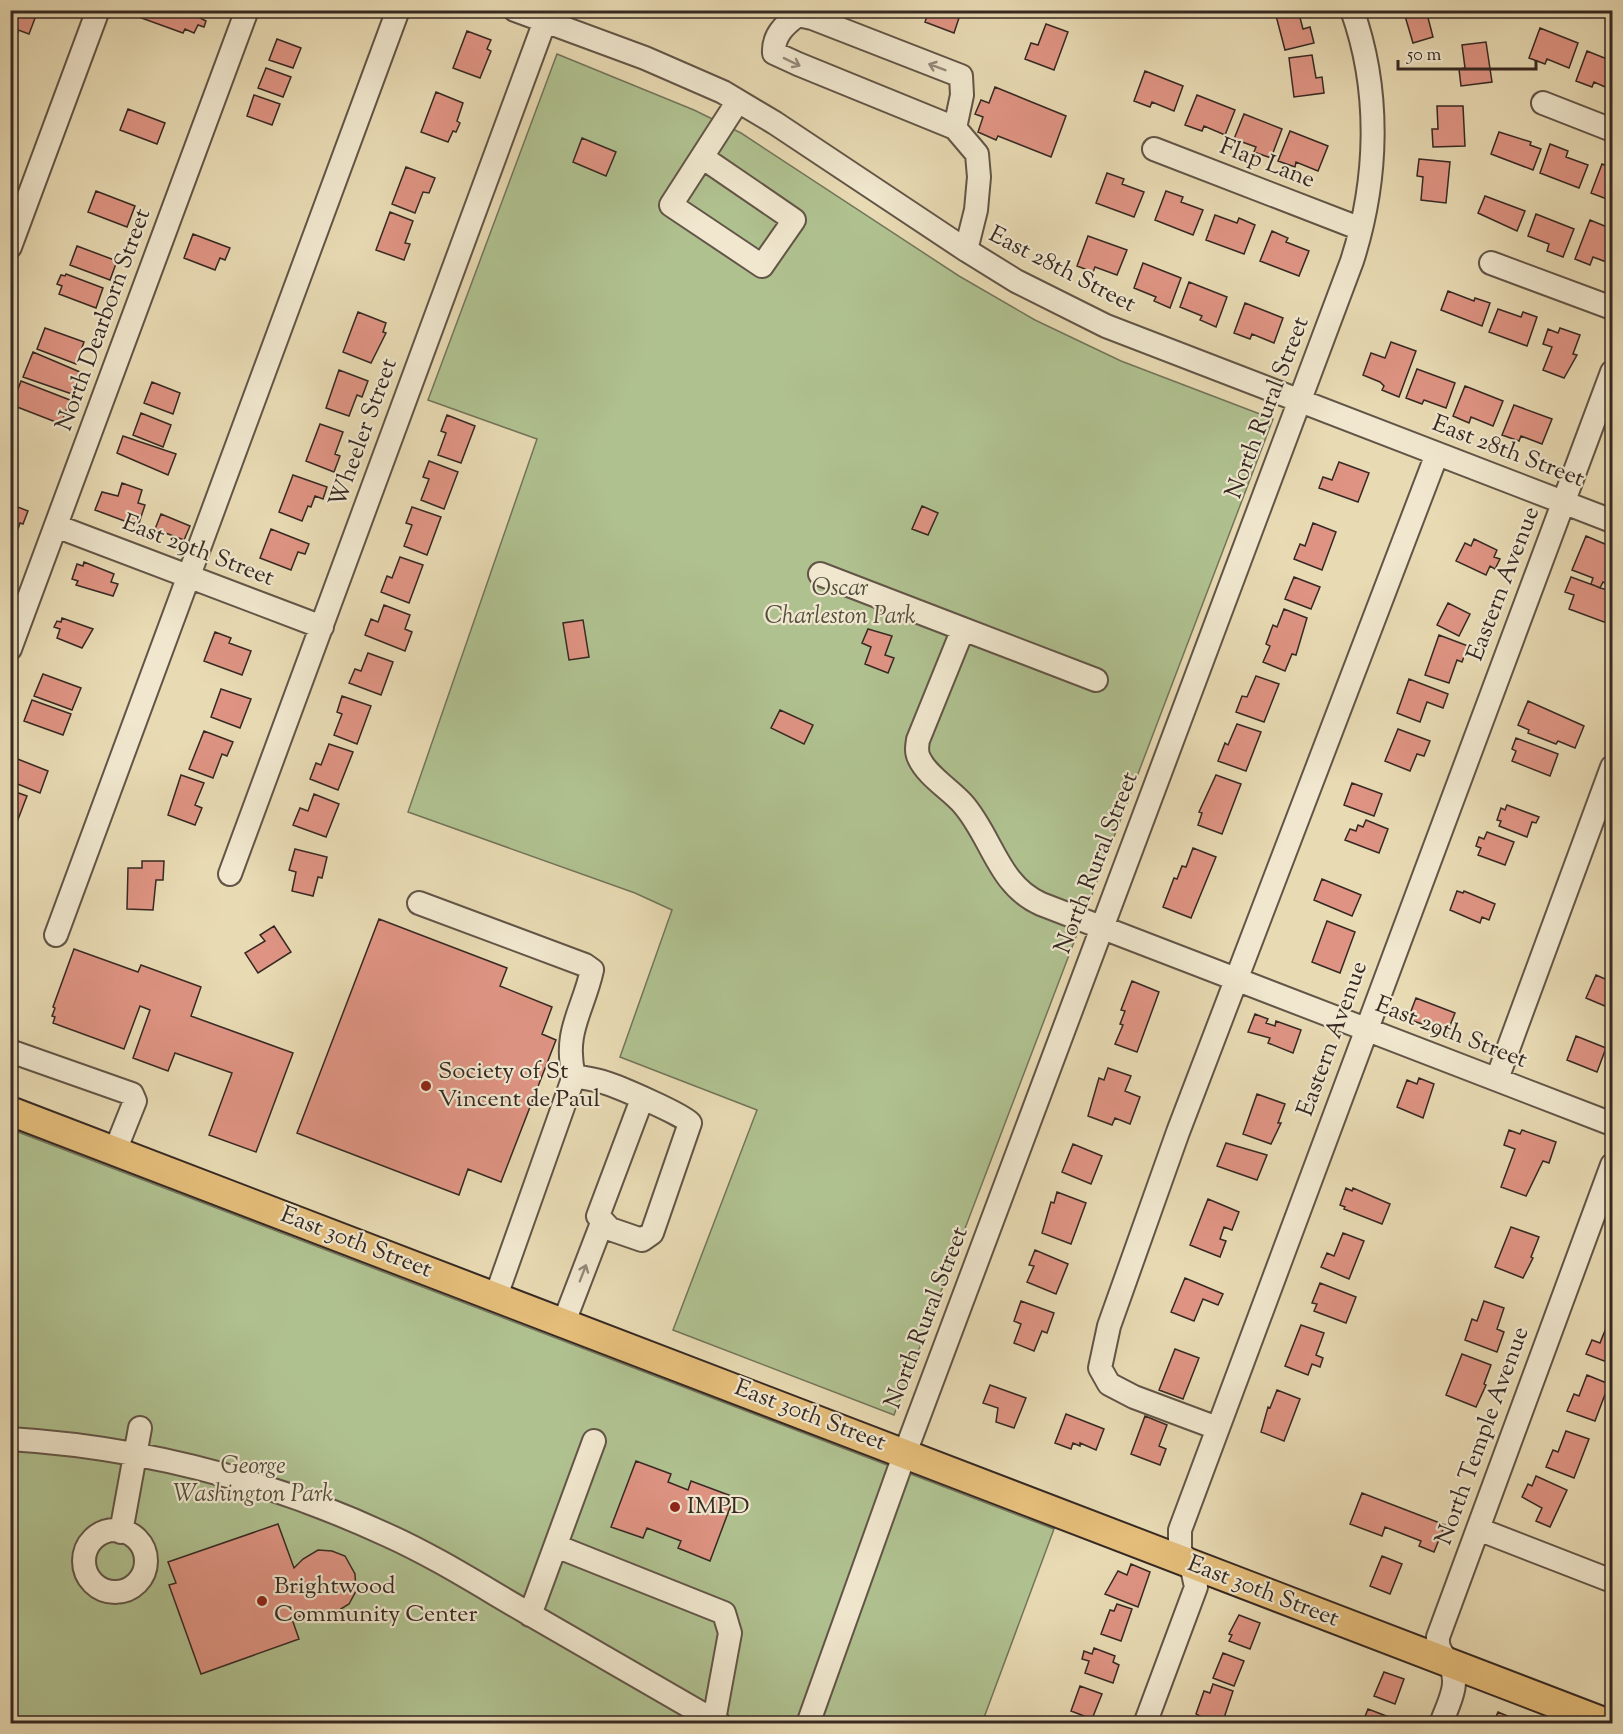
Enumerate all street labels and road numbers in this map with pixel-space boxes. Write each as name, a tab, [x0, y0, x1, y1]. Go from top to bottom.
street label: Flap Lane	[1214, 130, 1320, 198]
street label: North Dearborn Street	[48, 204, 160, 436]
street label: East 28th Street	[983, 218, 1141, 322]
street label: North Rural Street	[1218, 312, 1318, 504]
street label: Wheeler Street	[321, 354, 407, 512]
street label: East 28th Street	[1427, 407, 1589, 497]
street label: Eastern Avenue	[1459, 502, 1549, 666]
street label: East 29th Street	[117, 506, 279, 596]
street label: North Rural Street	[1047, 767, 1147, 959]
street label: Eastern Avenue	[1289, 957, 1377, 1121]
street label: East 29th Street	[1370, 988, 1532, 1078]
street label: East 30th Street	[275, 1199, 437, 1287]
street label: North Rural Street	[877, 1222, 977, 1414]
street label: North Temple Avenue	[1428, 1322, 1538, 1550]
street label: East 30th Street	[729, 1372, 891, 1460]
street label: East 30th Street	[1182, 1548, 1344, 1636]

